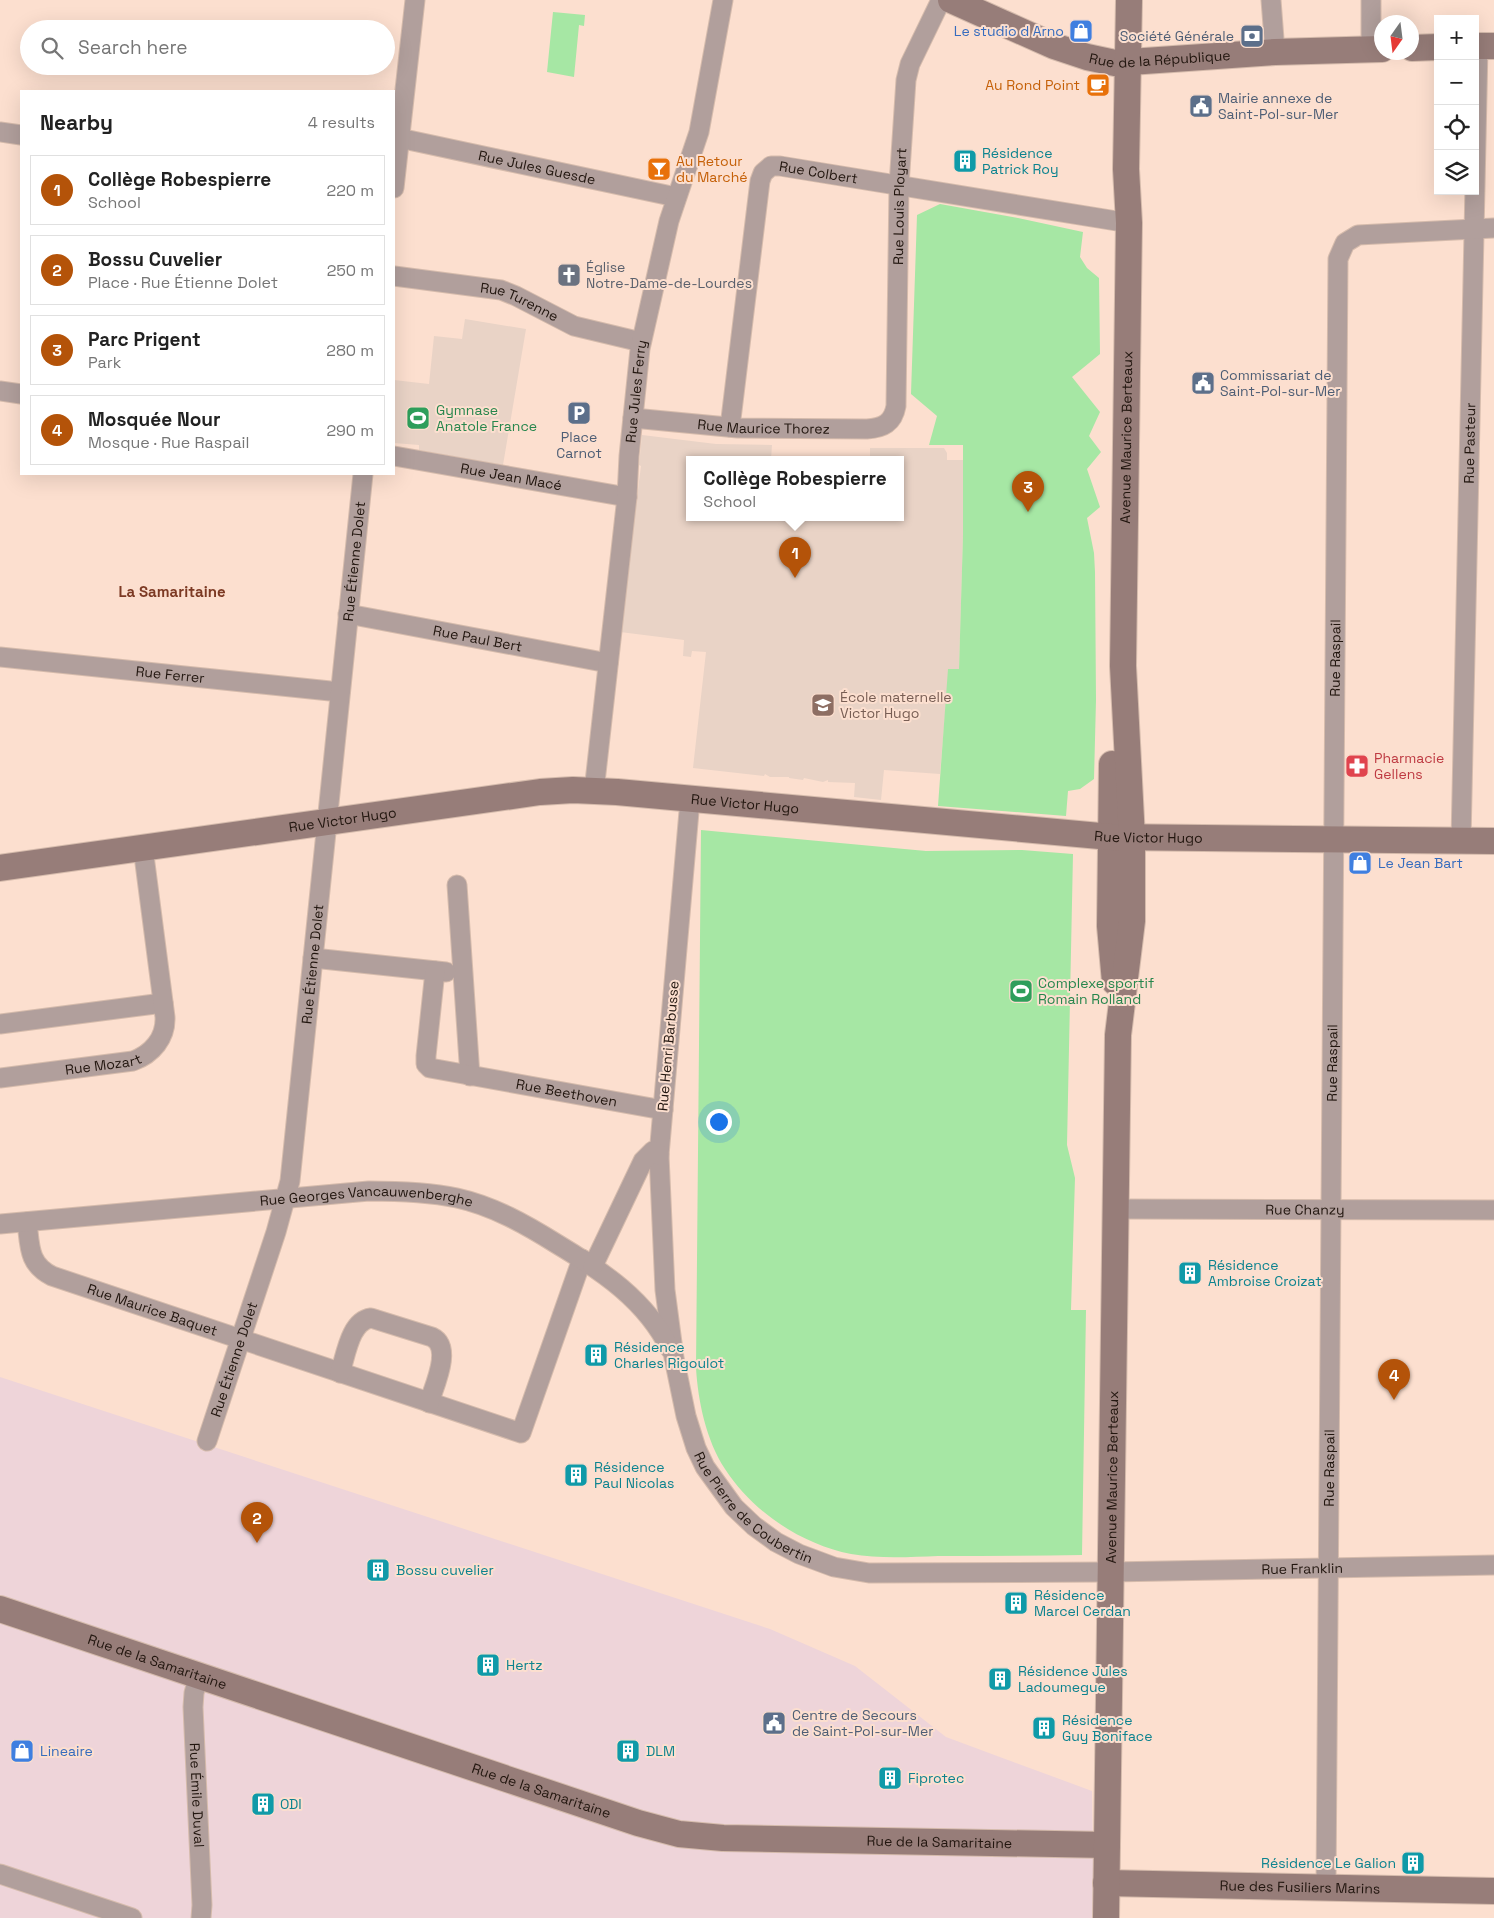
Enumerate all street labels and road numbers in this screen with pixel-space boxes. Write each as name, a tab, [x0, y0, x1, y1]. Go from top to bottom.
street label: Rue de la République	[1088, 46, 1231, 72]
street label: Rue Jules Guesde	[477, 146, 597, 189]
street label: Rue Louis Ployart	[889, 147, 910, 265]
street label: Rue Colbert	[778, 157, 859, 188]
street label: Rue Turenne	[479, 278, 562, 325]
street label: Rue Jules Ferry	[621, 338, 651, 444]
street label: Avenue Maurice Berteaux	[1116, 351, 1136, 524]
street label: Rue Pasteur	[1460, 402, 1479, 484]
street label: Rue Maurice Thorez	[697, 415, 830, 438]
street label: Rue Jean Macé	[459, 459, 563, 494]
street label: Rue Étienne Dolet	[339, 500, 369, 622]
street label: Rue Raspail	[1326, 619, 1344, 697]
street label: Rue Paul Bert	[432, 621, 524, 656]
street label: Rue Ferrer	[135, 662, 205, 687]
street label: Rue Victor Hugo	[690, 790, 800, 818]
street label: Rue Victor Hugo	[288, 803, 398, 836]
street label: Rue Victor Hugo	[1094, 827, 1203, 847]
street label: Rue Étienne Dolet	[297, 903, 328, 1025]
street label: Rue Henri Barbusse	[653, 980, 683, 1112]
street label: Rue Raspail	[1323, 1024, 1341, 1102]
street label: Rue Mozart	[64, 1049, 145, 1079]
street label: Rue Beethoven	[515, 1075, 619, 1111]
street label: Rue Georges Vancauwenberghe	[259, 1182, 475, 1211]
street label: Rue Chanzy	[1265, 1200, 1345, 1219]
street label: Rue Maurice Baquet	[85, 1279, 220, 1340]
street label: Rue Étienne Dolet	[207, 1299, 261, 1419]
street label: Avenue Maurice Berteaux	[1102, 1391, 1122, 1564]
street label: Rue Raspail	[1320, 1429, 1338, 1507]
street label: Rue Pierre de Coubertin	[690, 1449, 815, 1567]
street label: Rue Franklin	[1261, 1559, 1343, 1578]
street label: Rue de la Samaritaine	[85, 1630, 229, 1693]
street label: Rue Émile Duval	[186, 1742, 208, 1848]
street label: Rue de la Samaritaine	[469, 1759, 613, 1822]
street label: Rue de la Samaritaine	[866, 1832, 1012, 1852]
street label: Rue des Fusiliers Marins	[1219, 1876, 1381, 1898]

